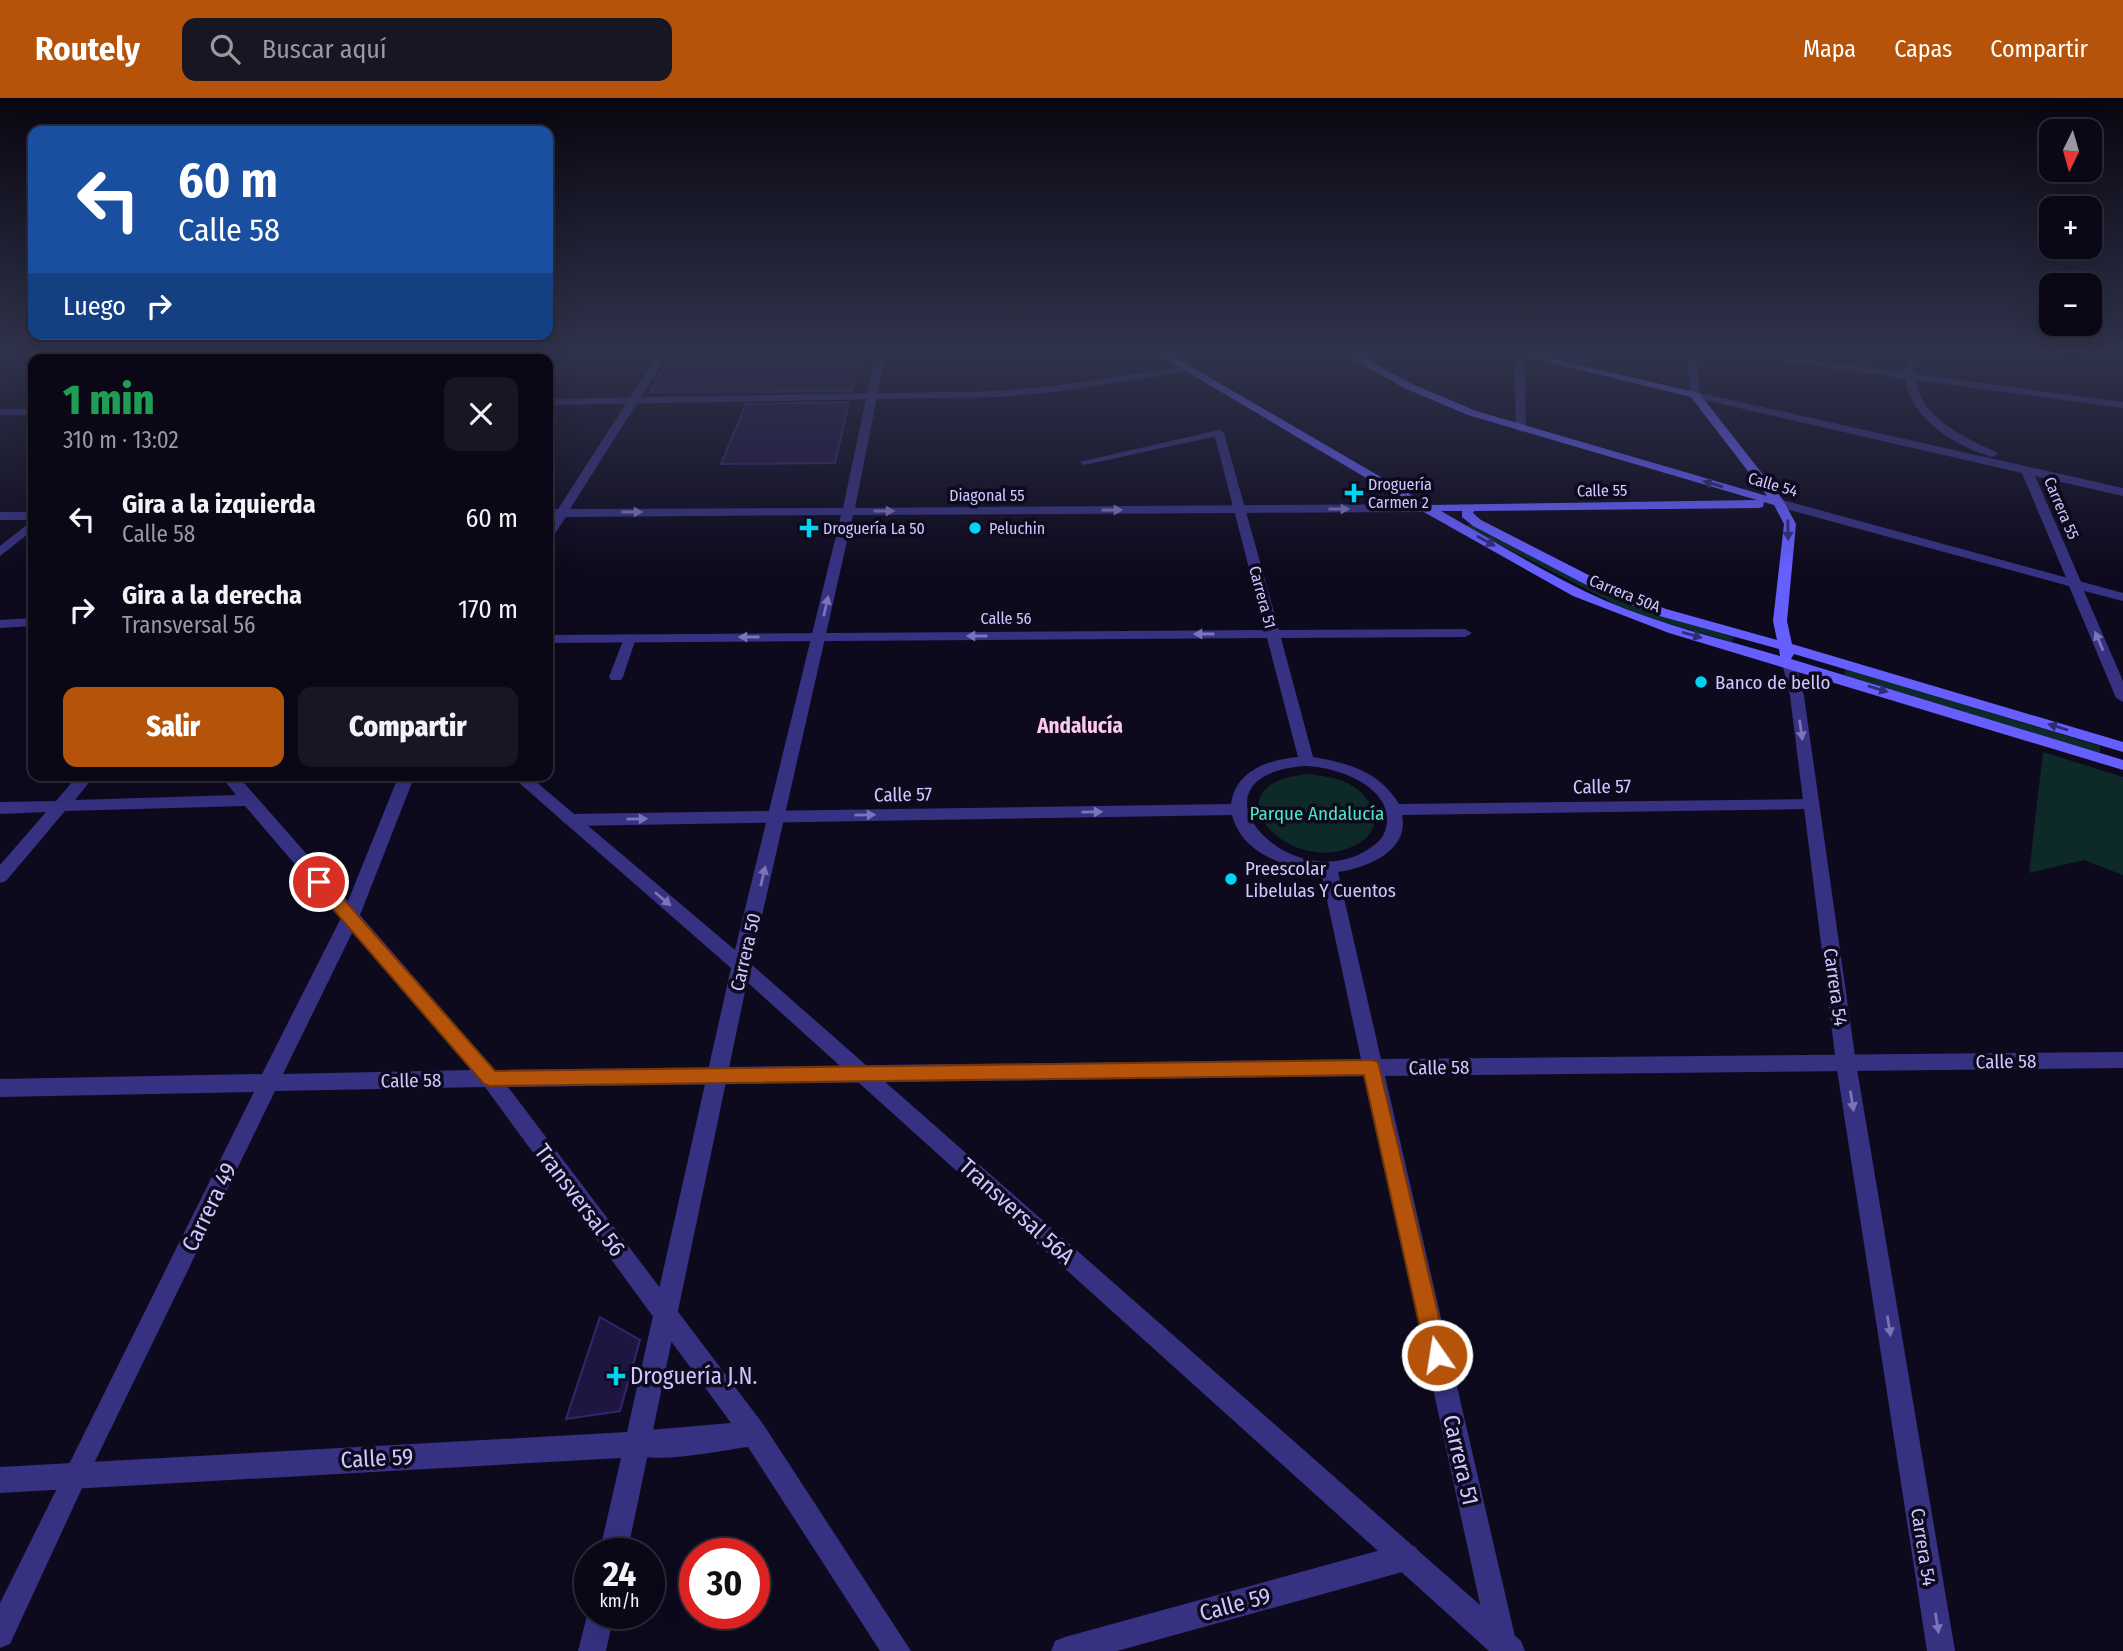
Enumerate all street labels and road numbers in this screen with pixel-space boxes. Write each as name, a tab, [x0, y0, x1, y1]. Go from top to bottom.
street label: Calle 54	[1746, 468, 1800, 501]
street label: Carrera 55	[2040, 474, 2083, 542]
street label: Calle 55	[1577, 481, 1627, 500]
street label: Diagonal 55	[949, 486, 1025, 505]
street label: Carrera 51	[1245, 564, 1280, 630]
street label: Carrera 50A	[1586, 571, 1664, 617]
street label: Calle 56	[981, 609, 1032, 628]
street label: Calle 57	[1573, 774, 1632, 799]
street label: Calle 57	[874, 782, 933, 807]
street label: Carrera 50	[725, 911, 766, 993]
street label: Carrera 54	[1819, 947, 1852, 1028]
street label: Calle 58	[1976, 1049, 2037, 1074]
street label: Calle 58	[1409, 1055, 1470, 1080]
street label: Calle 58	[381, 1068, 442, 1093]
street label: Transversal 56	[529, 1138, 631, 1262]
street label: Transversal 56A	[954, 1152, 1080, 1270]
street label: Carrera 49	[176, 1158, 242, 1256]
street label: Carrera 51	[1437, 1412, 1485, 1508]
street label: Calle 59	[340, 1442, 414, 1474]
street label: Carrera 54	[1906, 1506, 1941, 1588]
street label: Calle 59	[1196, 1581, 1274, 1627]

